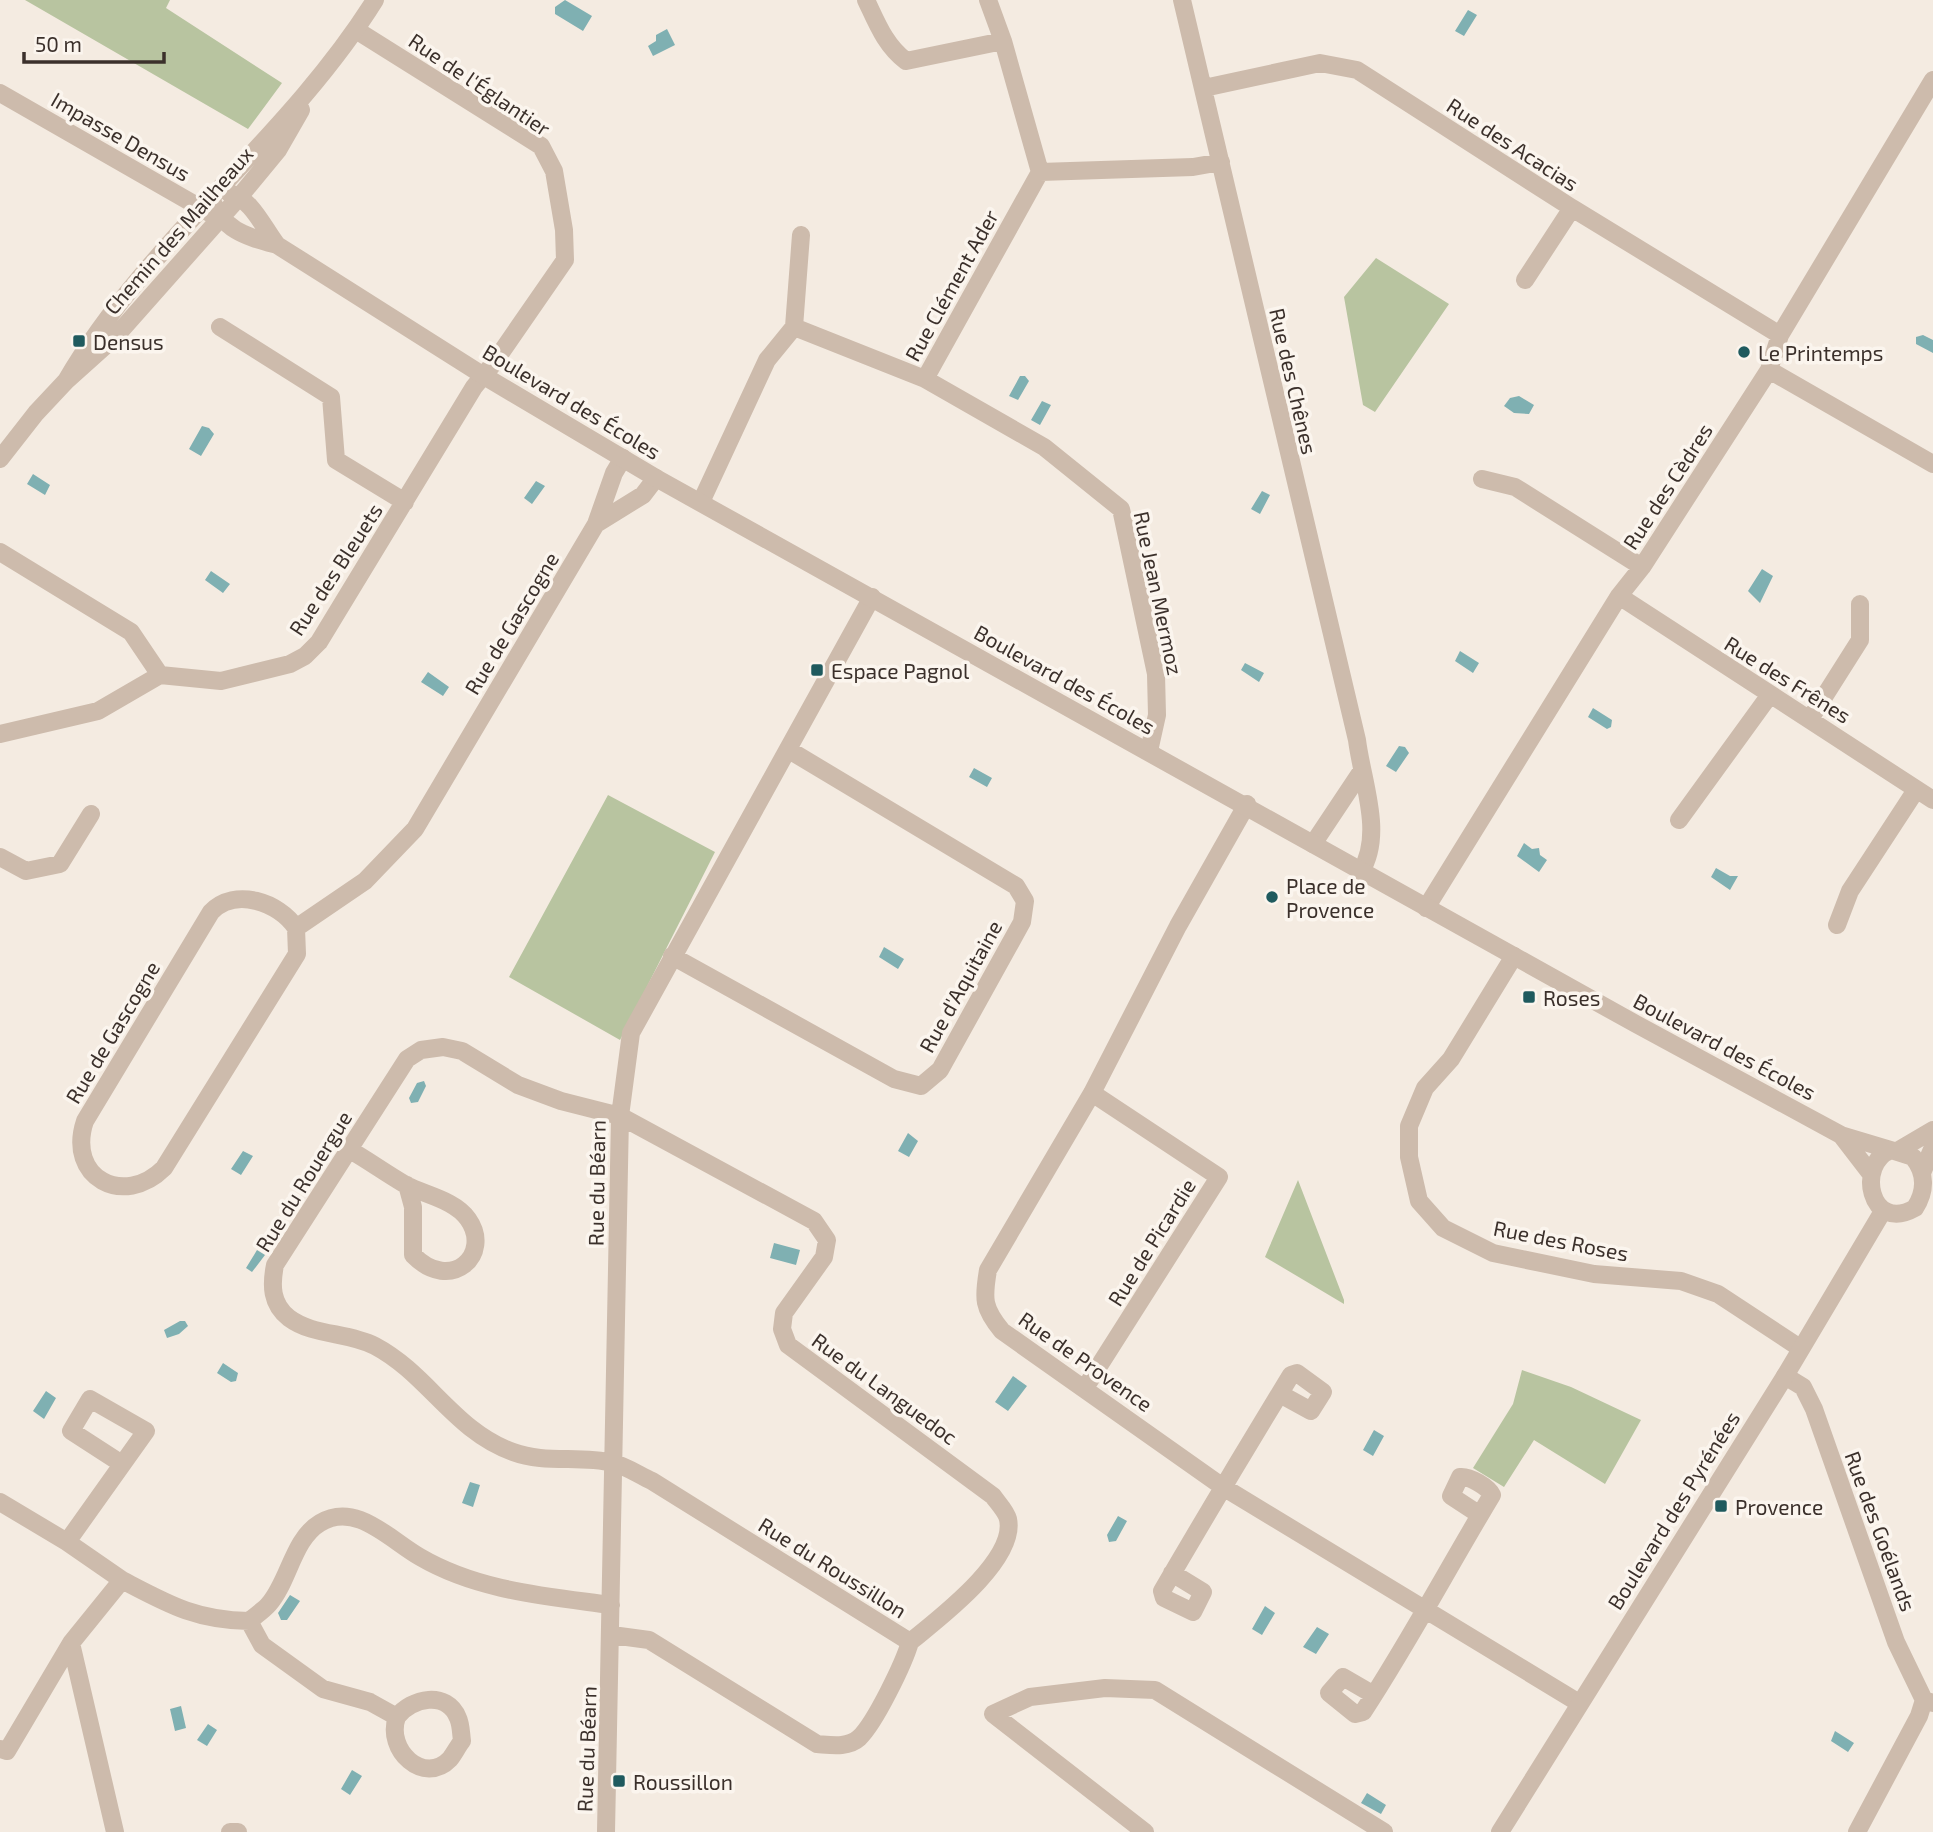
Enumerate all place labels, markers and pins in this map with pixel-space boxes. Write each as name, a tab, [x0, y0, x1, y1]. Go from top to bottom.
place label: Densus	[93, 329, 164, 354]
marker: Densus	[71, 333, 87, 349]
place label: Le Printemps	[1758, 340, 1883, 365]
marker: Le Printemps	[1736, 344, 1752, 360]
place label: Espace Pagnol	[831, 658, 970, 683]
marker: Espace Pagnol	[809, 662, 825, 678]
place label: Place de Provence	[1286, 873, 1374, 922]
marker: Place de Provence	[1264, 889, 1280, 905]
place label: Roses	[1543, 985, 1600, 1010]
marker: Roses	[1521, 989, 1537, 1005]
place label: Provence	[1735, 1494, 1823, 1519]
marker: Provence	[1713, 1498, 1729, 1514]
place label: Roussillon	[633, 1769, 733, 1794]
marker: Roussillon	[611, 1773, 627, 1789]

